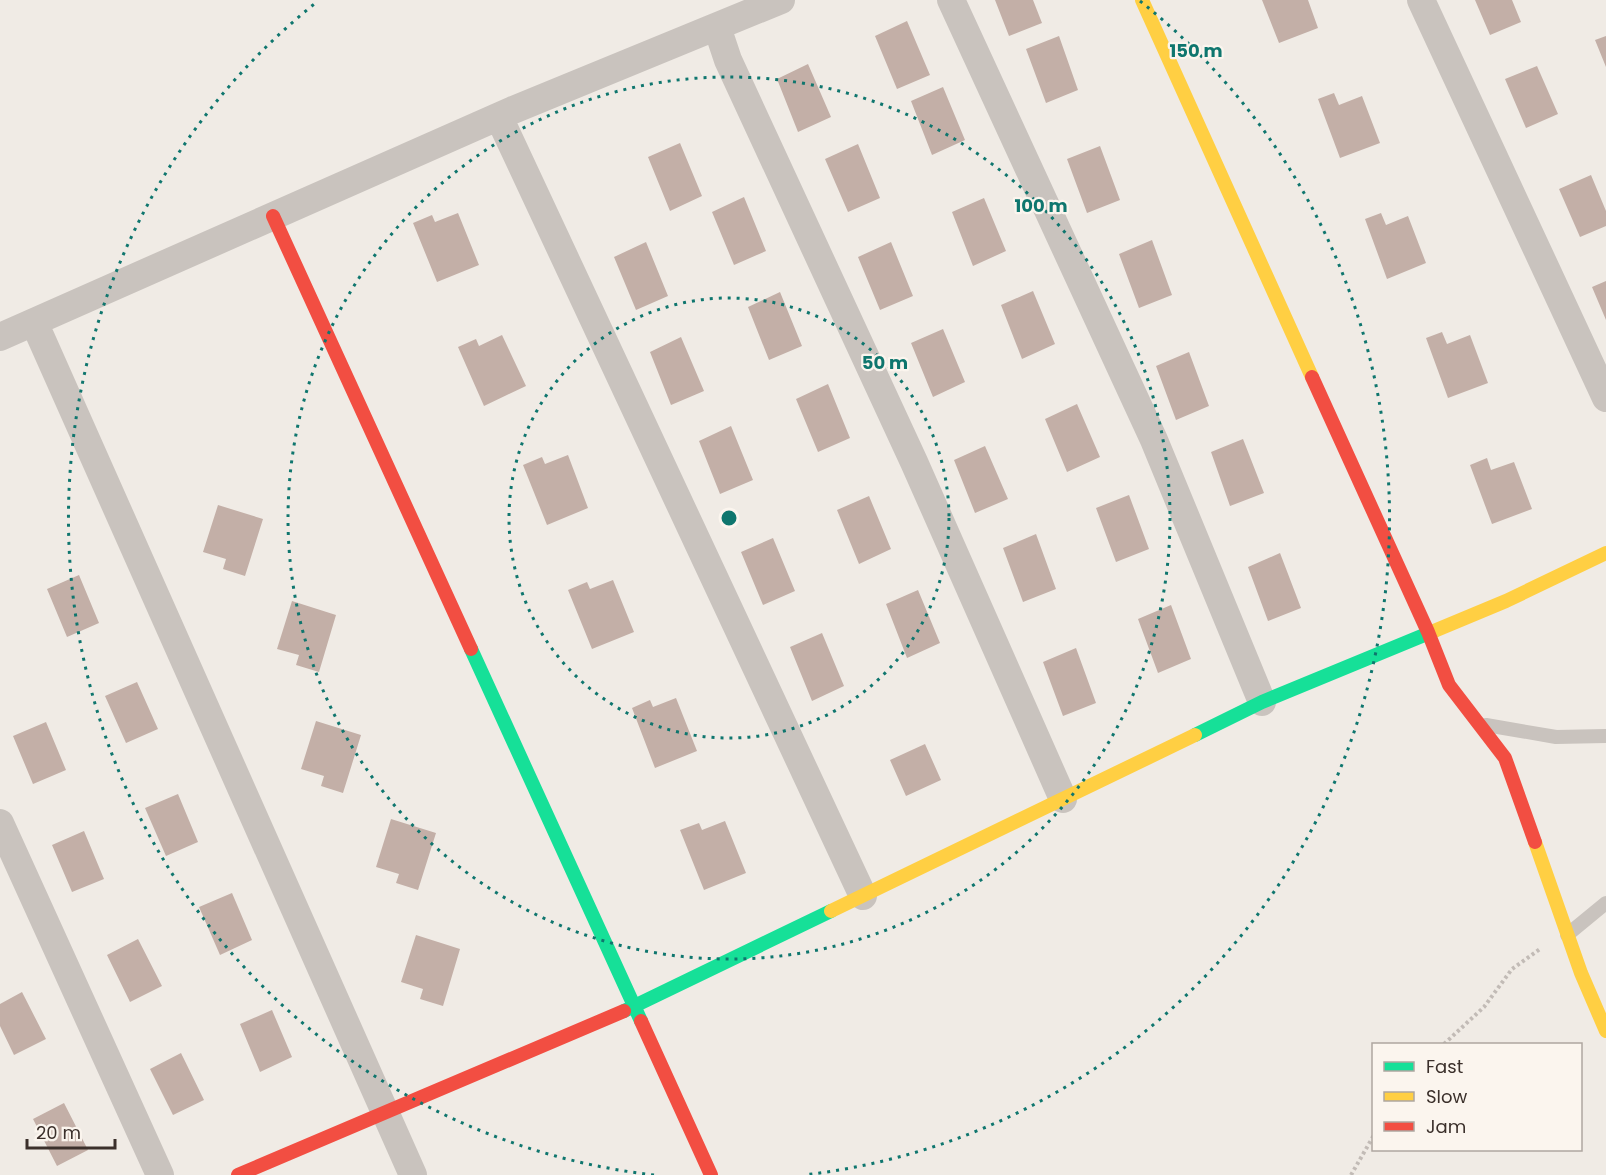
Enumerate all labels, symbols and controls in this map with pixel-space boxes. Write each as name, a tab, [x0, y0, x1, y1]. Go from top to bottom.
text: 150 m	[1169, 38, 1223, 63]
text: 100 m	[1014, 193, 1068, 218]
text: 50 m	[862, 350, 908, 375]
centre of rings	[719, 508, 739, 528]
legend	[1372, 1043, 1582, 1151]
text: Fast	[1426, 1054, 1463, 1079]
text: Slow	[1426, 1084, 1468, 1109]
scale bar	[27, 1112, 116, 1150]
text: Jam	[1426, 1114, 1466, 1139]
text: 20 m	[36, 1120, 81, 1145]

